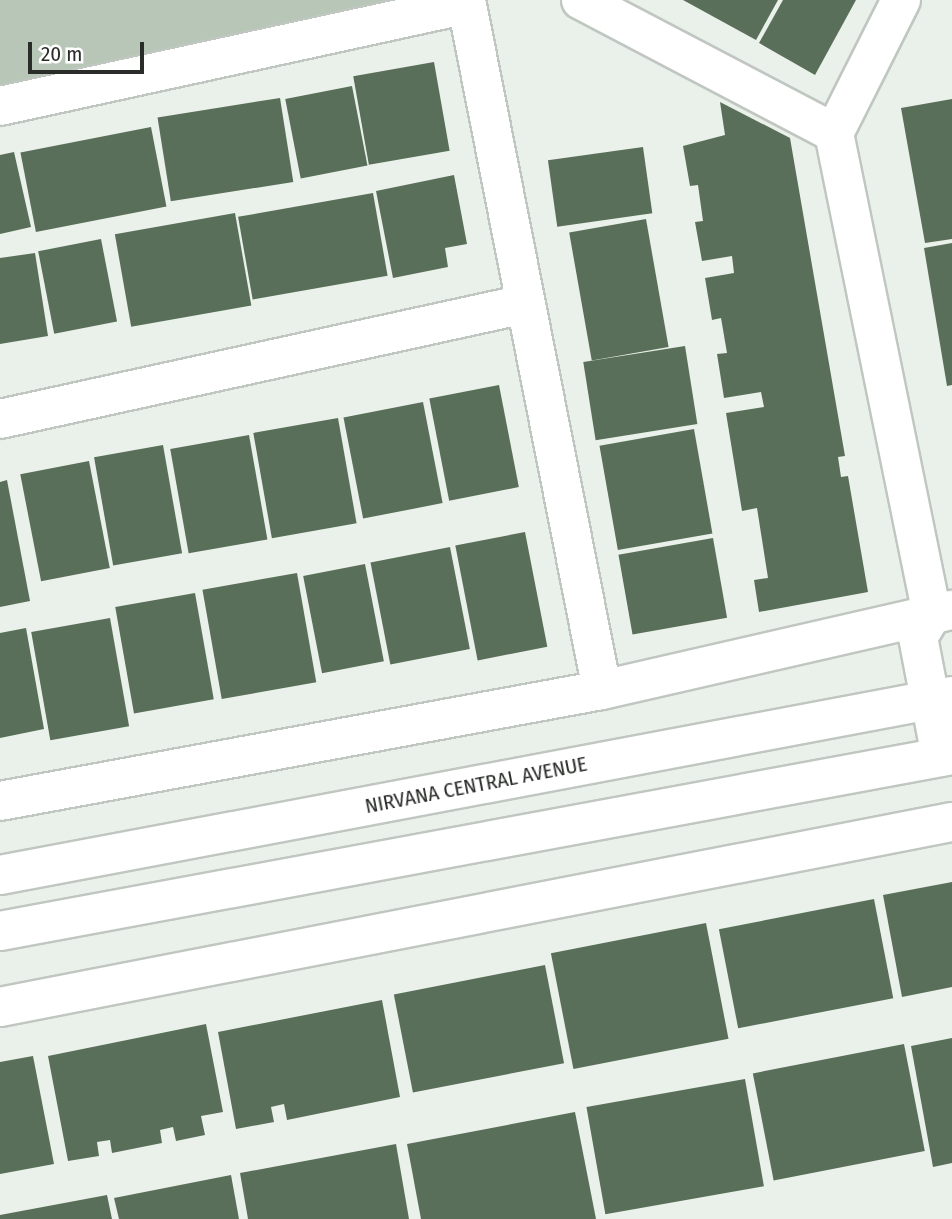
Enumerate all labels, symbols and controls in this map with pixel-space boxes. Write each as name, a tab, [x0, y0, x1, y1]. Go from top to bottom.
scale bar	[32, 28, 147, 72]
text: 20 m	[41, 41, 82, 67]
street label: NIRVANA CENTRAL AVENUE	[363, 751, 589, 819]

